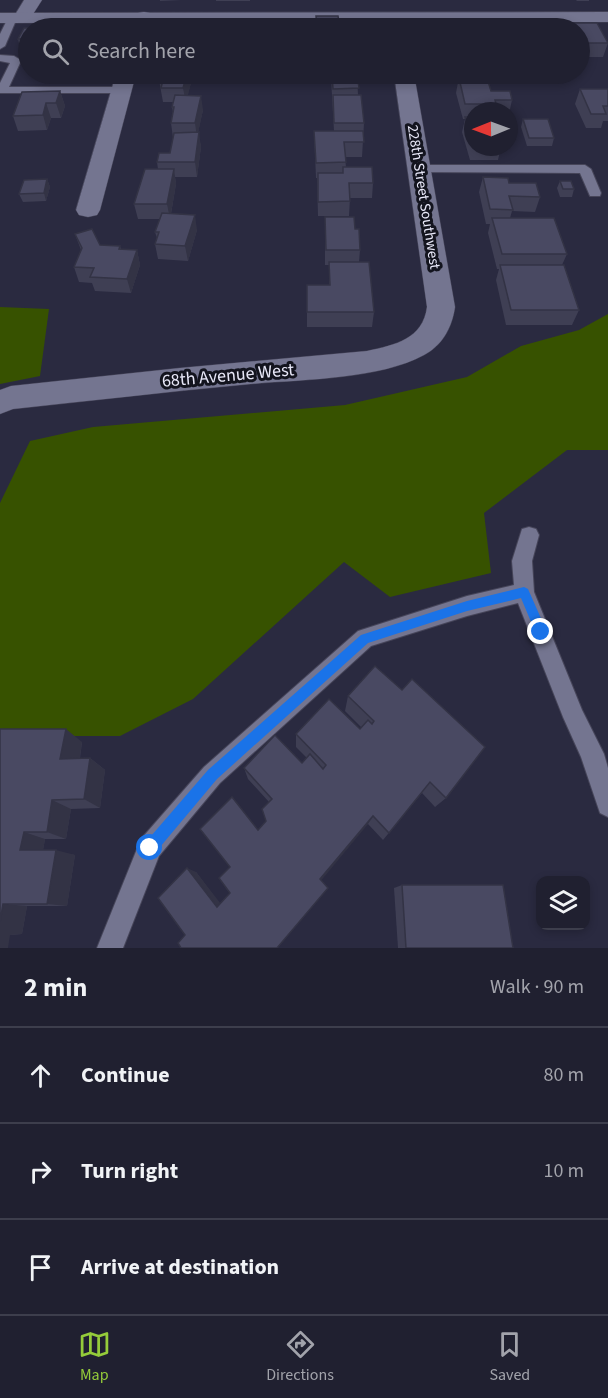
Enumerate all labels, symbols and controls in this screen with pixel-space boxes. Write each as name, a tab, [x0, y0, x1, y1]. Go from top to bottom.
search box	[18, 18, 590, 84]
icon: search	[39, 35, 72, 68]
text: Search here	[87, 35, 195, 67]
north arrow	[464, 102, 518, 156]
street label: 228th Street Southwest	[402, 123, 445, 271]
street label: 68th Avenue West	[161, 357, 295, 394]
route end	[527, 618, 553, 644]
route start	[136, 834, 162, 860]
map controls	[536, 876, 590, 930]
button: layers	[536, 876, 590, 930]
text: 2 min	[24, 969, 87, 1006]
text: Walk · 90 m	[490, 973, 584, 1001]
icon: ahead	[24, 1059, 57, 1092]
text: Continue	[81, 1059, 170, 1091]
text: 80 m	[544, 1061, 584, 1089]
icon: right	[24, 1155, 57, 1188]
text: Turn right	[81, 1155, 178, 1187]
text: 10 m	[544, 1157, 584, 1185]
icon: arrive	[24, 1251, 57, 1284]
text: Arrive at destination	[81, 1251, 279, 1283]
tab: Map	[78, 1328, 111, 1386]
tab: Directions	[266, 1328, 334, 1386]
tab: Saved	[489, 1328, 530, 1386]

